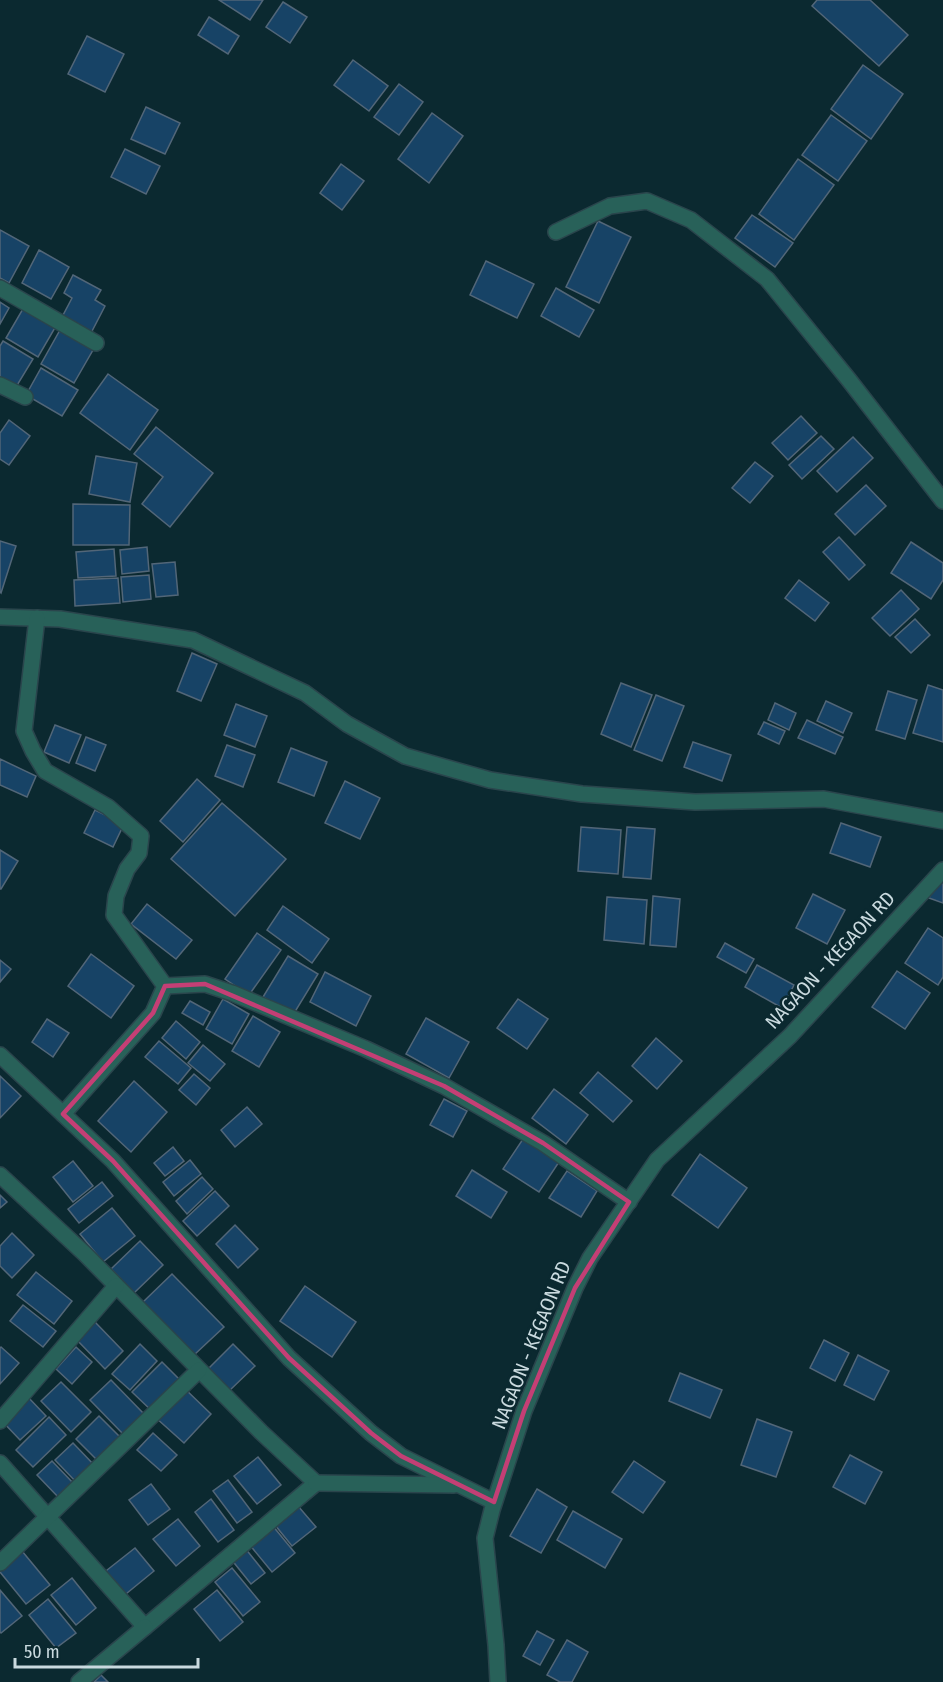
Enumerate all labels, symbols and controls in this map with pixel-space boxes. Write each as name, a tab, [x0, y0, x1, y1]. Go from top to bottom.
street label: NAGAON - KEGAON RD	[760, 886, 900, 1034]
street label: NAGAON - KEGAON RD	[486, 1257, 576, 1433]
scale bar	[15, 1631, 198, 1669]
text: 50 m	[24, 1641, 60, 1663]

